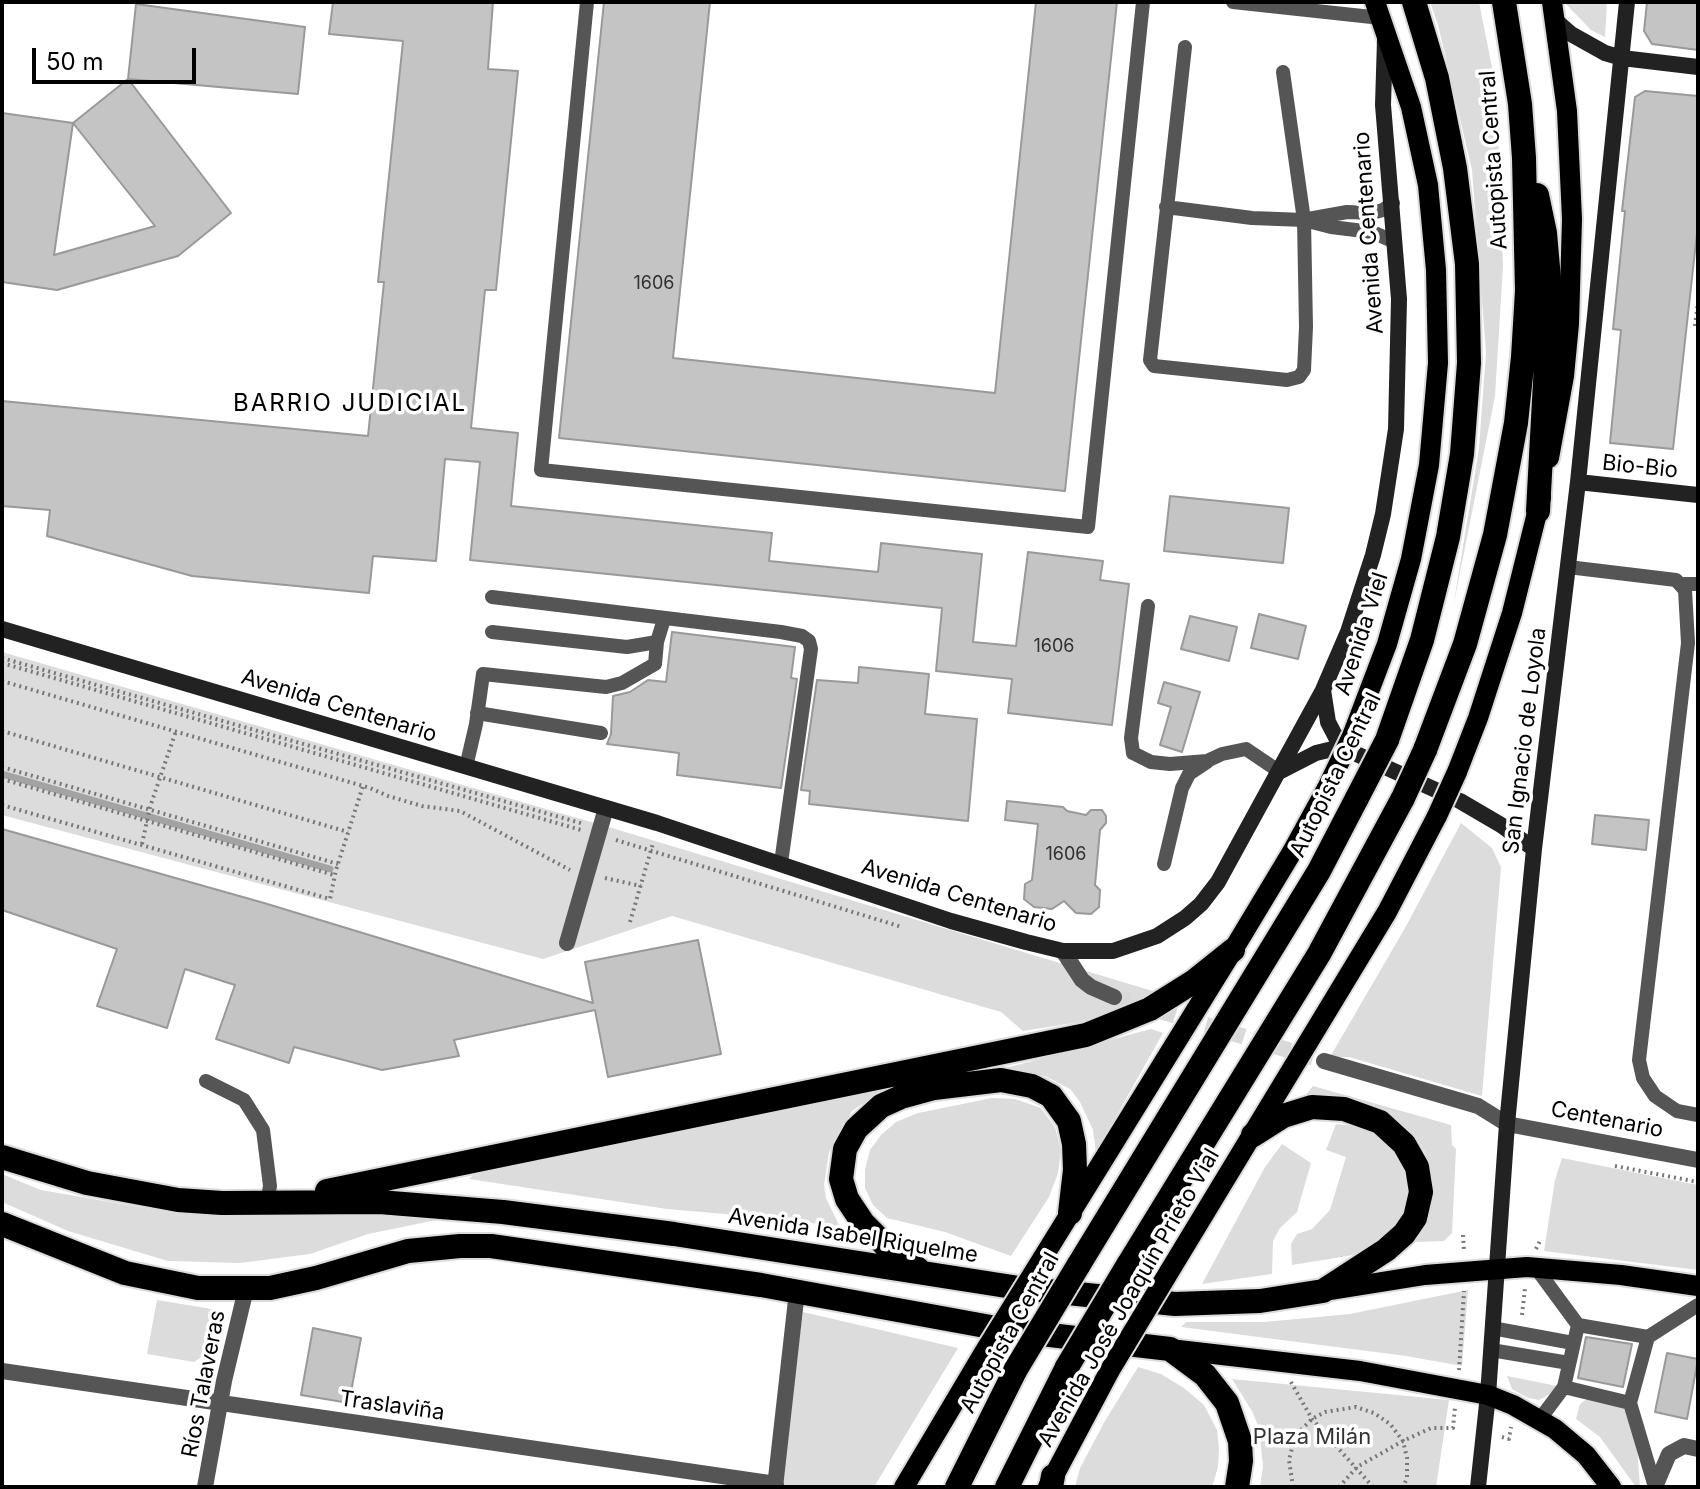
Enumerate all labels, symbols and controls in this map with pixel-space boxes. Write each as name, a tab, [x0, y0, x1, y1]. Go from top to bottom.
scale bar	[36, 32, 200, 82]
text: 50 m	[46, 47, 104, 76]
street label: Autopista Central	[1475, 69, 1513, 251]
street label: Avenida Centenario	[1349, 131, 1389, 335]
house number: 1606	[633, 273, 675, 295]
district label: BARRIO JUDICIAL	[233, 390, 467, 418]
street label: Bio-Bio	[1601, 450, 1679, 484]
street label: Avenida Viel	[1330, 569, 1394, 699]
street label: San Ignacio de Loyola	[1498, 626, 1552, 856]
house number: 1606	[1033, 636, 1075, 658]
street label: Avenida Centenario	[238, 664, 440, 748]
street label: Autopista Central	[1285, 688, 1387, 862]
house number: 1606	[1045, 844, 1087, 866]
street label: Avenida Centenario	[858, 854, 1060, 938]
street label: Centenario	[1548, 1096, 1666, 1144]
street label: Avenida José Joaquín Prieto Vial	[1033, 1144, 1225, 1452]
street label: Avenida Isabel Riquelme	[726, 1203, 980, 1269]
street label: Autopista Central	[955, 1248, 1065, 1418]
street label: Ríos Talaveras	[177, 1308, 231, 1460]
street label: Traslaviña	[338, 1386, 446, 1426]
park label: Plaza Milán	[1253, 1424, 1371, 1450]

